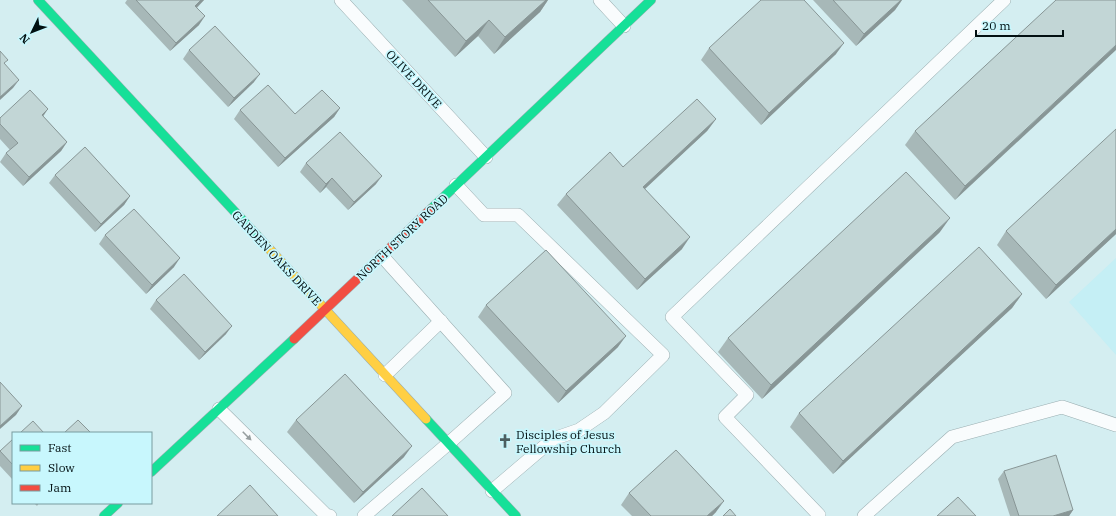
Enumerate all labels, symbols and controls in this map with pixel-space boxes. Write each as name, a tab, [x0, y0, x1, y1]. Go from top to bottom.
north arrow	[12, 12, 52, 52]
scale bar	[976, 12, 1063, 38]
text: 20 m	[982, 18, 1011, 33]
text: N	[16, 31, 33, 47]
street label: OLIVE DRIVE	[383, 47, 445, 111]
street label: NORTH STORY ROAD	[353, 191, 451, 283]
street label: GARDEN OAKS DRIVE	[229, 207, 325, 309]
place label: Disciples of Jesus Fellowship Church	[516, 427, 622, 456]
one-way arrow	[242, 431, 252, 441]
legend	[12, 432, 152, 504]
church icon: Disciples of Jesus Fellowship Church	[497, 433, 513, 449]
text: Fast	[48, 440, 72, 455]
text: Slow	[48, 460, 75, 475]
text: Jam	[48, 480, 72, 495]

